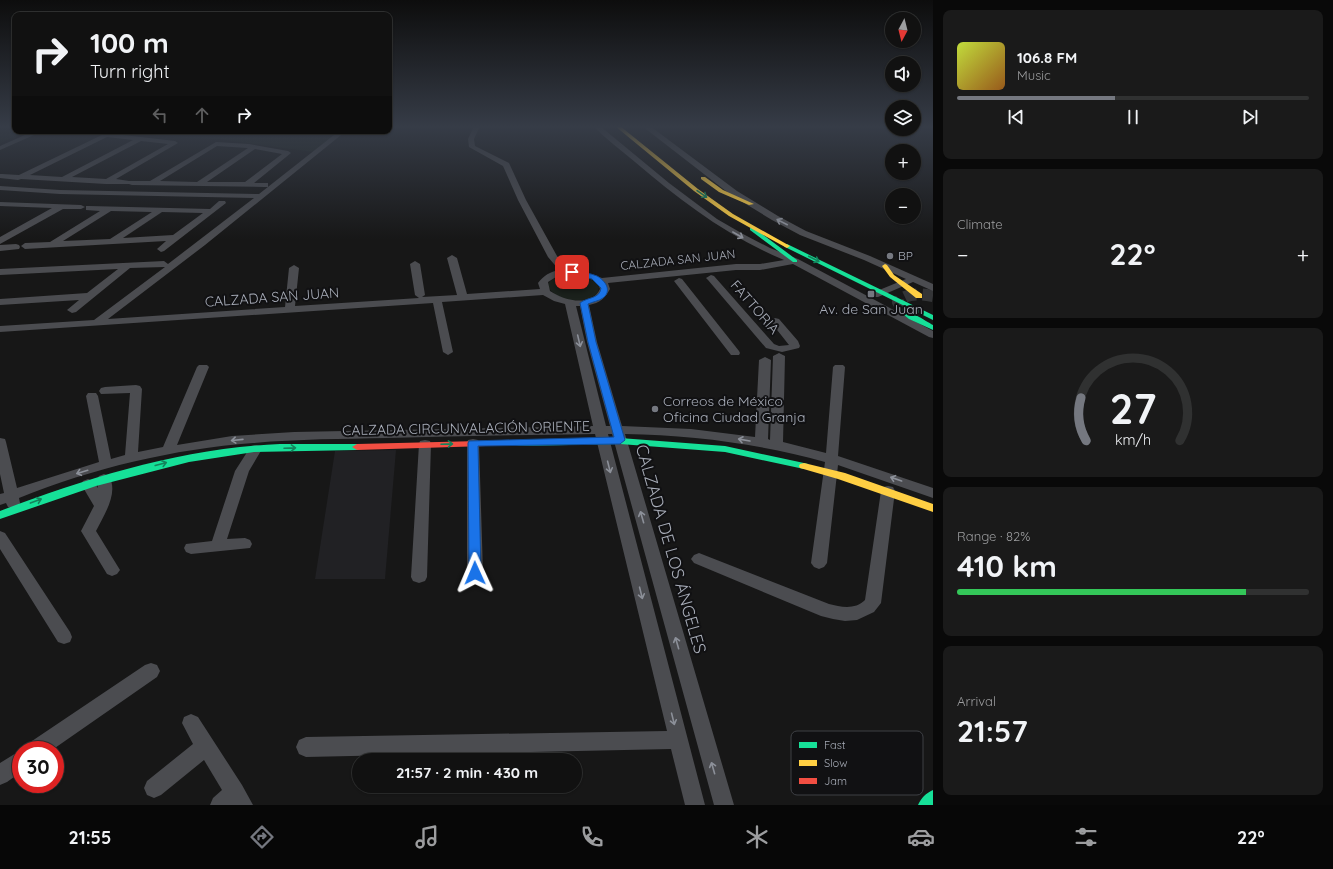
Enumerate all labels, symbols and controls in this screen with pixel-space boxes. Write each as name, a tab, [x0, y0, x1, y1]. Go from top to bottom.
north arrow	[885, 12, 921, 48]
map controls	[885, 12, 921, 224]
text: 100 m	[90, 25, 169, 60]
icon: right	[24, 28, 76, 80]
text: 106.8 FM	[1017, 48, 1077, 67]
button: sound	[885, 56, 921, 92]
text: Turn right	[90, 60, 170, 83]
text: Music	[1017, 67, 1051, 83]
button: layers	[885, 100, 921, 136]
icon: left	[149, 104, 171, 126]
icon: ahead	[191, 104, 213, 126]
icon: right	[233, 104, 255, 126]
icon: previous	[1005, 106, 1027, 128]
icon: pause	[1122, 106, 1144, 128]
icon: next	[1239, 106, 1261, 128]
button: +	[885, 144, 921, 180]
button: −	[885, 188, 921, 224]
one-way arrow	[696, 190, 707, 198]
text: Climate	[957, 216, 1003, 232]
one-way arrow	[776, 218, 788, 225]
one-way arrow	[732, 231, 744, 239]
text: 22°	[1110, 235, 1155, 273]
text: −	[957, 241, 968, 269]
text: +	[1297, 241, 1309, 269]
street label: CALZADA SAN JUAN	[620, 246, 736, 273]
place label: BP	[898, 248, 913, 263]
marker: BP	[885, 251, 895, 261]
pin	[555, 255, 589, 289]
one-way arrow	[808, 256, 820, 263]
icon: arrive	[561, 261, 583, 283]
street label: FATTORIA	[727, 276, 783, 338]
street label: CALZADA SAN JUAN	[204, 283, 340, 311]
marker: Av. de San Juan	[866, 289, 876, 299]
place label: Av. de San Juan	[819, 300, 923, 318]
one-way arrow	[576, 334, 583, 347]
text: 27	[1110, 381, 1156, 433]
place label: Correos de México Oficina Ciudad Granja	[663, 392, 806, 426]
marker: Correos de México Oficina Ciudad Granja	[650, 404, 660, 414]
street label: CALZADA CIRCUNVALACIÓN ORIENTE	[342, 417, 590, 439]
text: km/h	[1115, 430, 1151, 448]
one-way arrow	[231, 436, 244, 444]
one-way arrow	[738, 436, 751, 444]
one-way arrow	[440, 440, 453, 447]
street label: CALZADA DE LOS ÁNGELES	[632, 442, 711, 656]
one-way arrow	[283, 444, 296, 452]
one-way arrow	[154, 460, 167, 467]
one-way arrow	[606, 460, 613, 473]
one-way arrow	[76, 469, 89, 476]
one-way arrow	[891, 475, 903, 483]
one-way arrow	[30, 497, 43, 504]
one-way arrow	[637, 511, 645, 524]
text: Range · 82%	[957, 528, 1030, 544]
text: 410 km	[957, 547, 1057, 585]
position arrow	[454, 552, 496, 594]
one-way arrow	[638, 586, 645, 599]
one-way arrow	[673, 636, 680, 649]
text: Arrival	[957, 693, 996, 709]
one-way arrow	[670, 712, 677, 725]
text: 21:57	[957, 712, 1028, 750]
legend	[791, 731, 923, 795]
text: Fast	[824, 738, 846, 752]
speed limit sign: 30	[12, 741, 64, 793]
text: Slow	[824, 756, 848, 770]
one-way arrow	[709, 761, 716, 774]
text: 21:57 · 2 min · 430 m	[396, 763, 538, 782]
text: Jam	[824, 774, 847, 788]
icon: directions	[248, 823, 276, 851]
icon: music	[413, 823, 441, 851]
icon: phone	[578, 823, 606, 851]
icon: climate	[743, 823, 771, 851]
icon: car	[907, 823, 935, 851]
icon: filters	[1072, 823, 1100, 851]
text: 21:55	[68, 826, 111, 849]
text: 22°	[1237, 826, 1265, 849]

